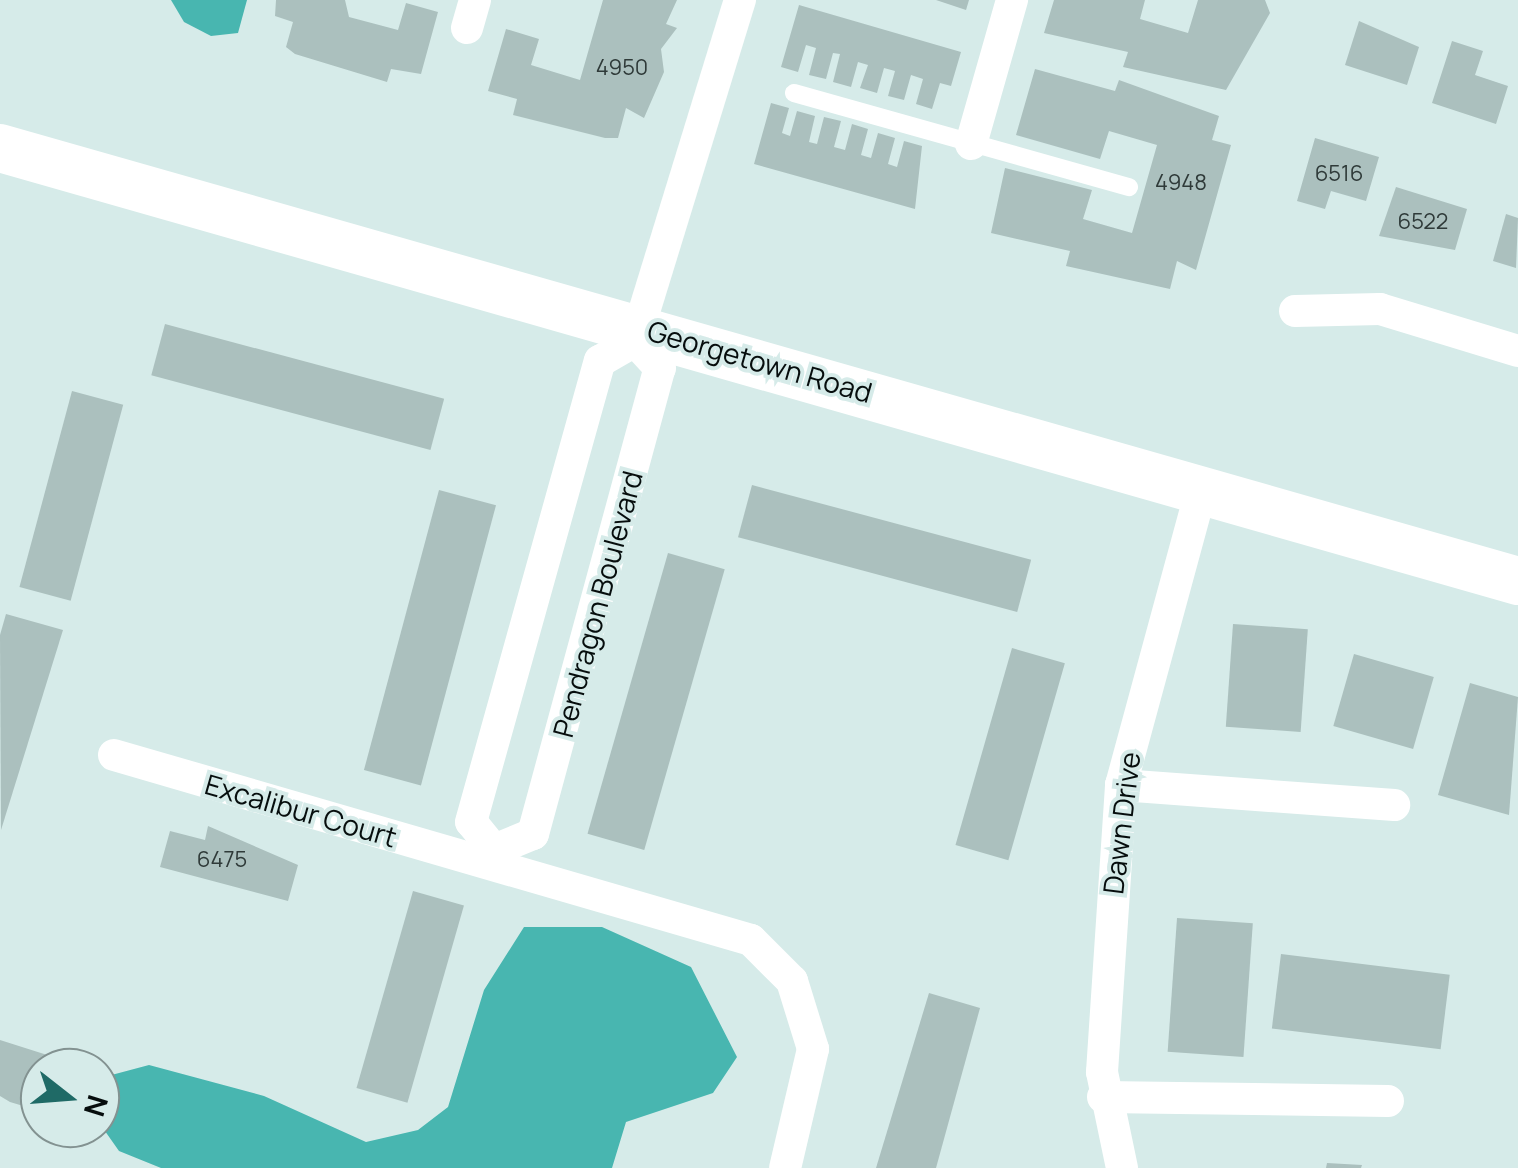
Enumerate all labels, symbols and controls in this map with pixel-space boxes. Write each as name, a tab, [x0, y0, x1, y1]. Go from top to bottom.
house number: 4950	[596, 55, 648, 81]
house number: 6516	[1315, 161, 1363, 187]
house number: 4948	[1155, 170, 1207, 196]
house number: 6522	[1398, 209, 1448, 235]
street label: Georgetown Road	[644, 313, 876, 409]
street label: Pendragon Boulevard	[545, 467, 649, 741]
street label: Dawn Drive	[1096, 750, 1146, 896]
street label: Excalibur Court	[201, 767, 401, 853]
house number: 6475	[197, 847, 247, 873]
north arrow	[20, 1048, 120, 1148]
text: N	[76, 1091, 118, 1121]

